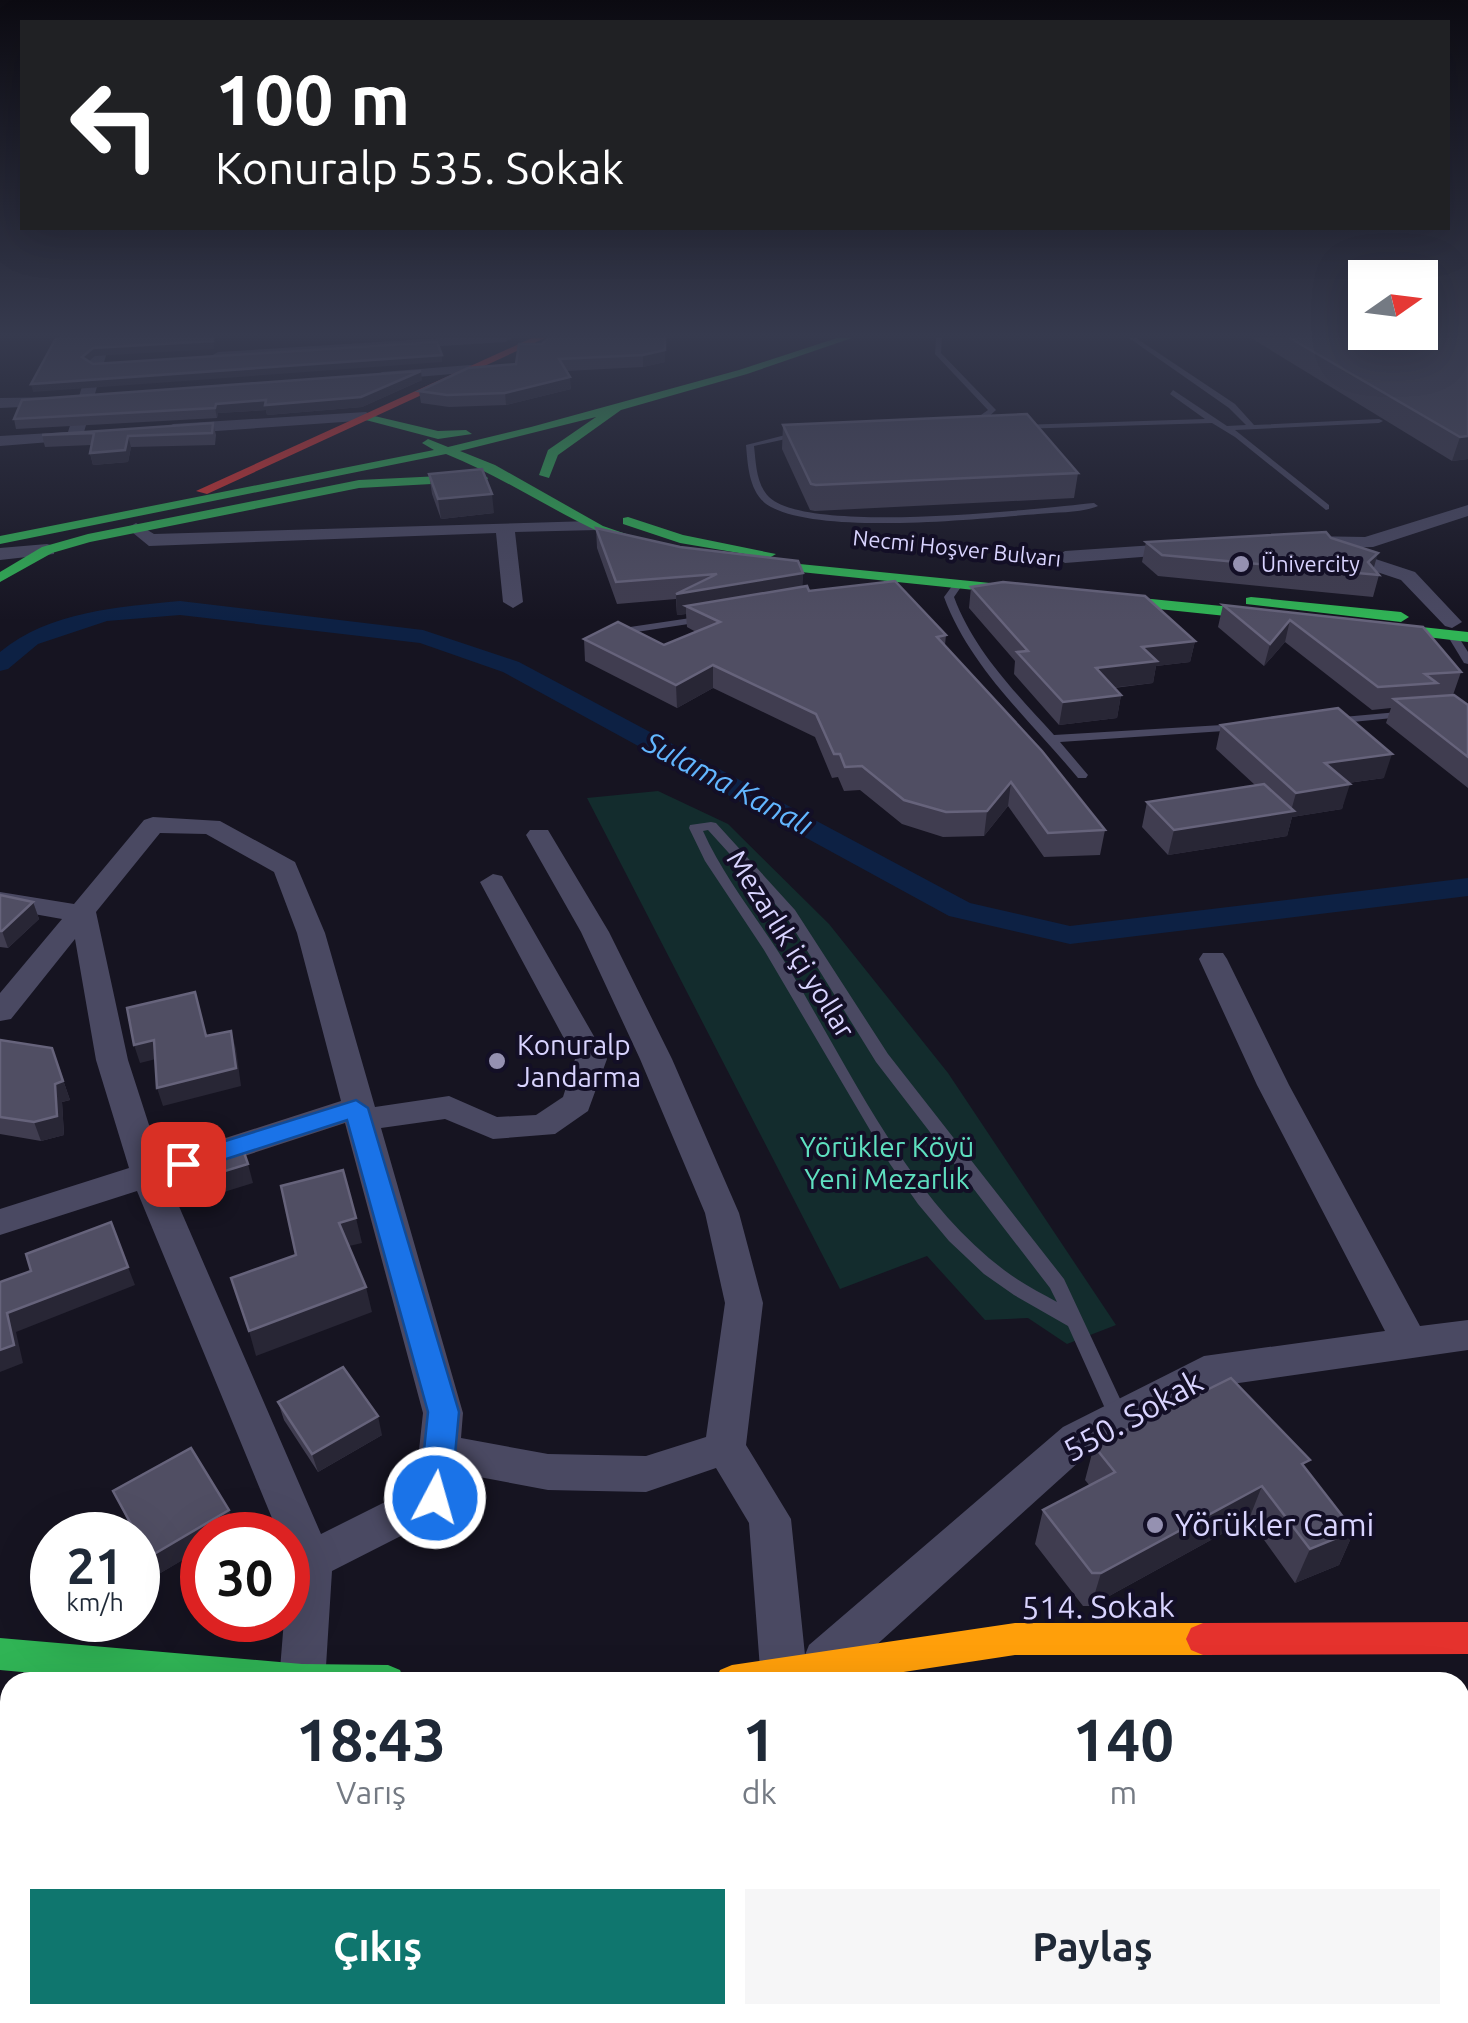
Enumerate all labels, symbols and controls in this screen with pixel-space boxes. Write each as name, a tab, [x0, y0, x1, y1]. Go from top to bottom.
icon: left	[50, 60, 180, 190]
text: 100 m	[215, 60, 410, 138]
text: Konuralp 535. Sokak	[215, 142, 624, 193]
north arrow	[1348, 260, 1438, 350]
map controls	[1348, 260, 1438, 350]
street label: Necmi Hoşver Bulvarı	[852, 524, 1062, 571]
place label: Ünivercity	[1261, 551, 1360, 576]
marker: Ünivercity	[1230, 553, 1252, 575]
water label: Sulama Kanalı	[637, 724, 819, 842]
street label: Mezarlık içi yollar	[721, 844, 862, 1043]
place label: Konuralp Jandarma	[517, 1029, 641, 1092]
marker: Konuralp Jandarma	[486, 1050, 508, 1072]
pin	[141, 1122, 226, 1207]
park label: Yörükler Köyü Yeni Mezarlık	[800, 1131, 974, 1194]
icon: arrive	[156, 1137, 211, 1192]
street label: 550. Sokak	[1057, 1362, 1208, 1468]
position arrow	[383, 1446, 487, 1550]
place label: Yörükler Cami	[1175, 1506, 1374, 1542]
speed limit sign: 30	[180, 1512, 310, 1642]
marker: Yörükler Cami	[1144, 1514, 1166, 1536]
text: 21	[67, 1537, 123, 1593]
street label: 514. Sokak	[1021, 1587, 1175, 1625]
text: km/h	[66, 1588, 124, 1616]
text: 18:43	[296, 1705, 446, 1772]
text: 1	[742, 1705, 776, 1772]
text: 140	[1073, 1705, 1174, 1772]
text: Varış	[336, 1774, 406, 1810]
text: dk	[742, 1774, 777, 1810]
text: m	[1110, 1774, 1137, 1810]
button: Çıkış	[30, 1889, 725, 2004]
button: Paylaş	[745, 1889, 1440, 2004]

